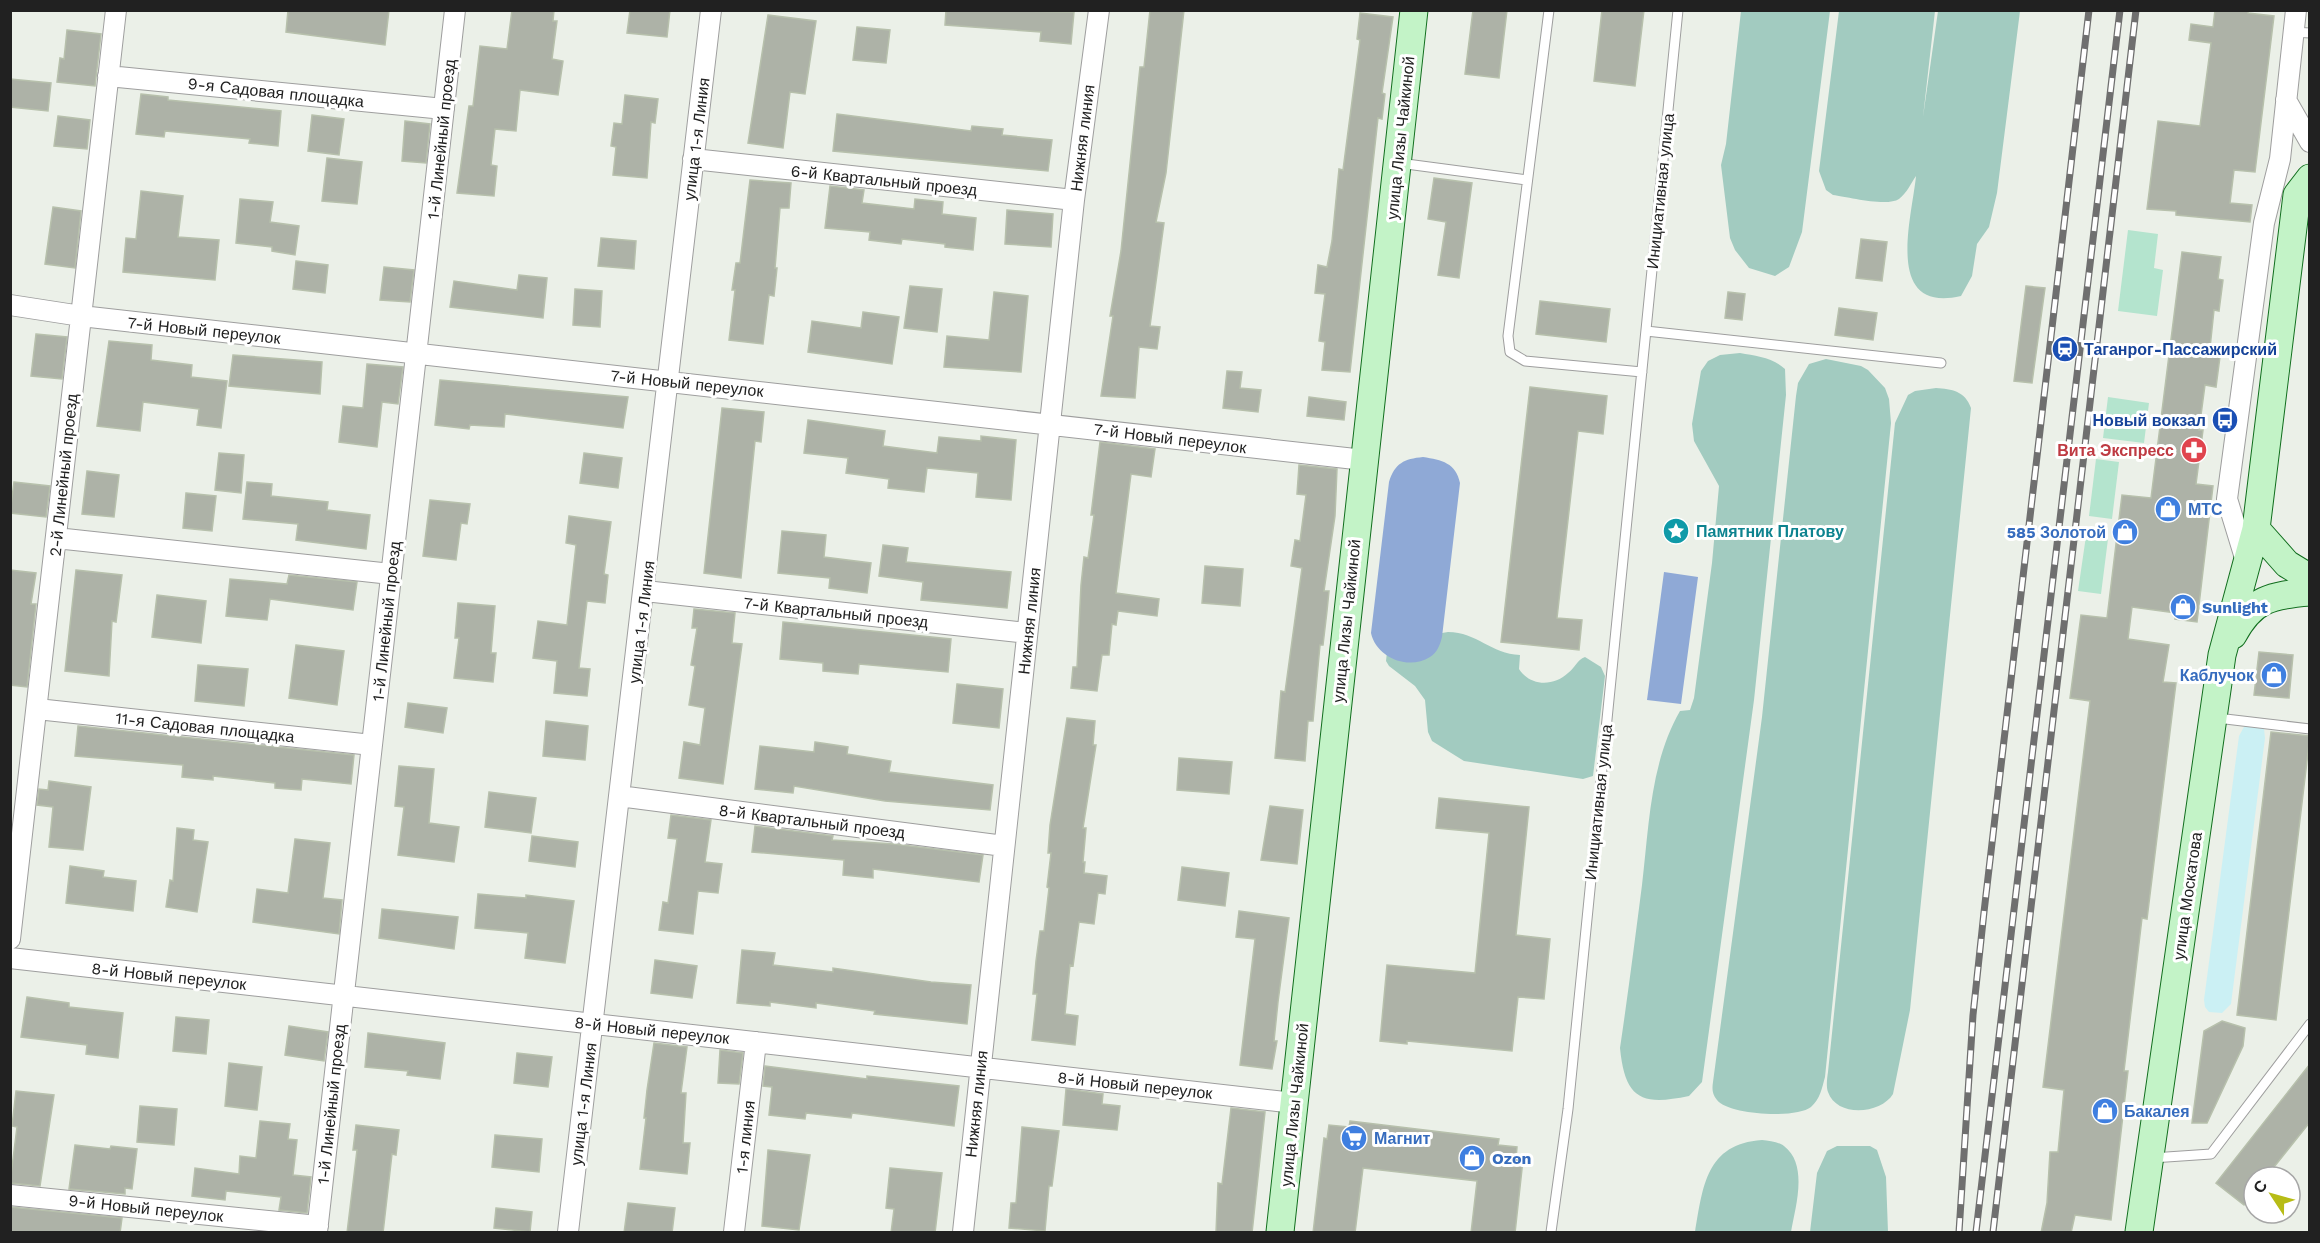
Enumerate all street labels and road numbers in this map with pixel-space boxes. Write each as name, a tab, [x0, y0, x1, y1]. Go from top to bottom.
street label: улица Лизы Чайкиной	[1382, 55, 1419, 221]
street label: 1-й Линейный проезд	[424, 57, 459, 220]
street label: 9-я Садовая площадка	[187, 74, 365, 111]
street label: улица 1-я Линия	[680, 77, 713, 202]
street label: Нижняя линия	[1067, 84, 1098, 193]
street label: Инициативная улица	[1643, 112, 1678, 270]
street label: 6-й Квартальный проезд	[790, 161, 979, 200]
street label: 7-й Новый переулок	[126, 313, 282, 348]
street label: 7-й Новый переулок	[609, 366, 765, 401]
street label: 2-й Линейный проезд	[45, 392, 82, 557]
street label: 7-й Новый переулок	[1092, 420, 1248, 457]
street label: улица Лизы Чайкиной	[1328, 538, 1365, 704]
street label: 1-й Линейный проезд	[369, 539, 404, 702]
street label: улица 1-я Линия	[625, 560, 658, 685]
street label: Нижняя линия	[1014, 567, 1045, 676]
street label: 7-й Квартальный проезд	[743, 593, 930, 632]
street label: 11-я Садовая площадка	[115, 709, 295, 746]
street label: Инициативная улица	[1581, 723, 1616, 881]
street label: 8-й Квартальный проезд	[718, 801, 907, 842]
street label: улица Москатова	[2169, 831, 2206, 961]
street label: 8-й Новый переулок	[91, 959, 248, 994]
street label: 8-й Новый переулок	[574, 1013, 731, 1048]
street label: 1-й Линейный проезд	[314, 1022, 349, 1185]
street label: улица Лизы Чайкиной	[1276, 1022, 1313, 1188]
street label: улица 1-я Линия	[567, 1042, 600, 1167]
street label: Нижняя линия	[961, 1050, 992, 1159]
street label: 8-й Новый переулок	[1057, 1068, 1214, 1103]
street label: 1-я линия	[732, 1100, 759, 1174]
street label: 9-й Новый переулок	[68, 1191, 225, 1226]

